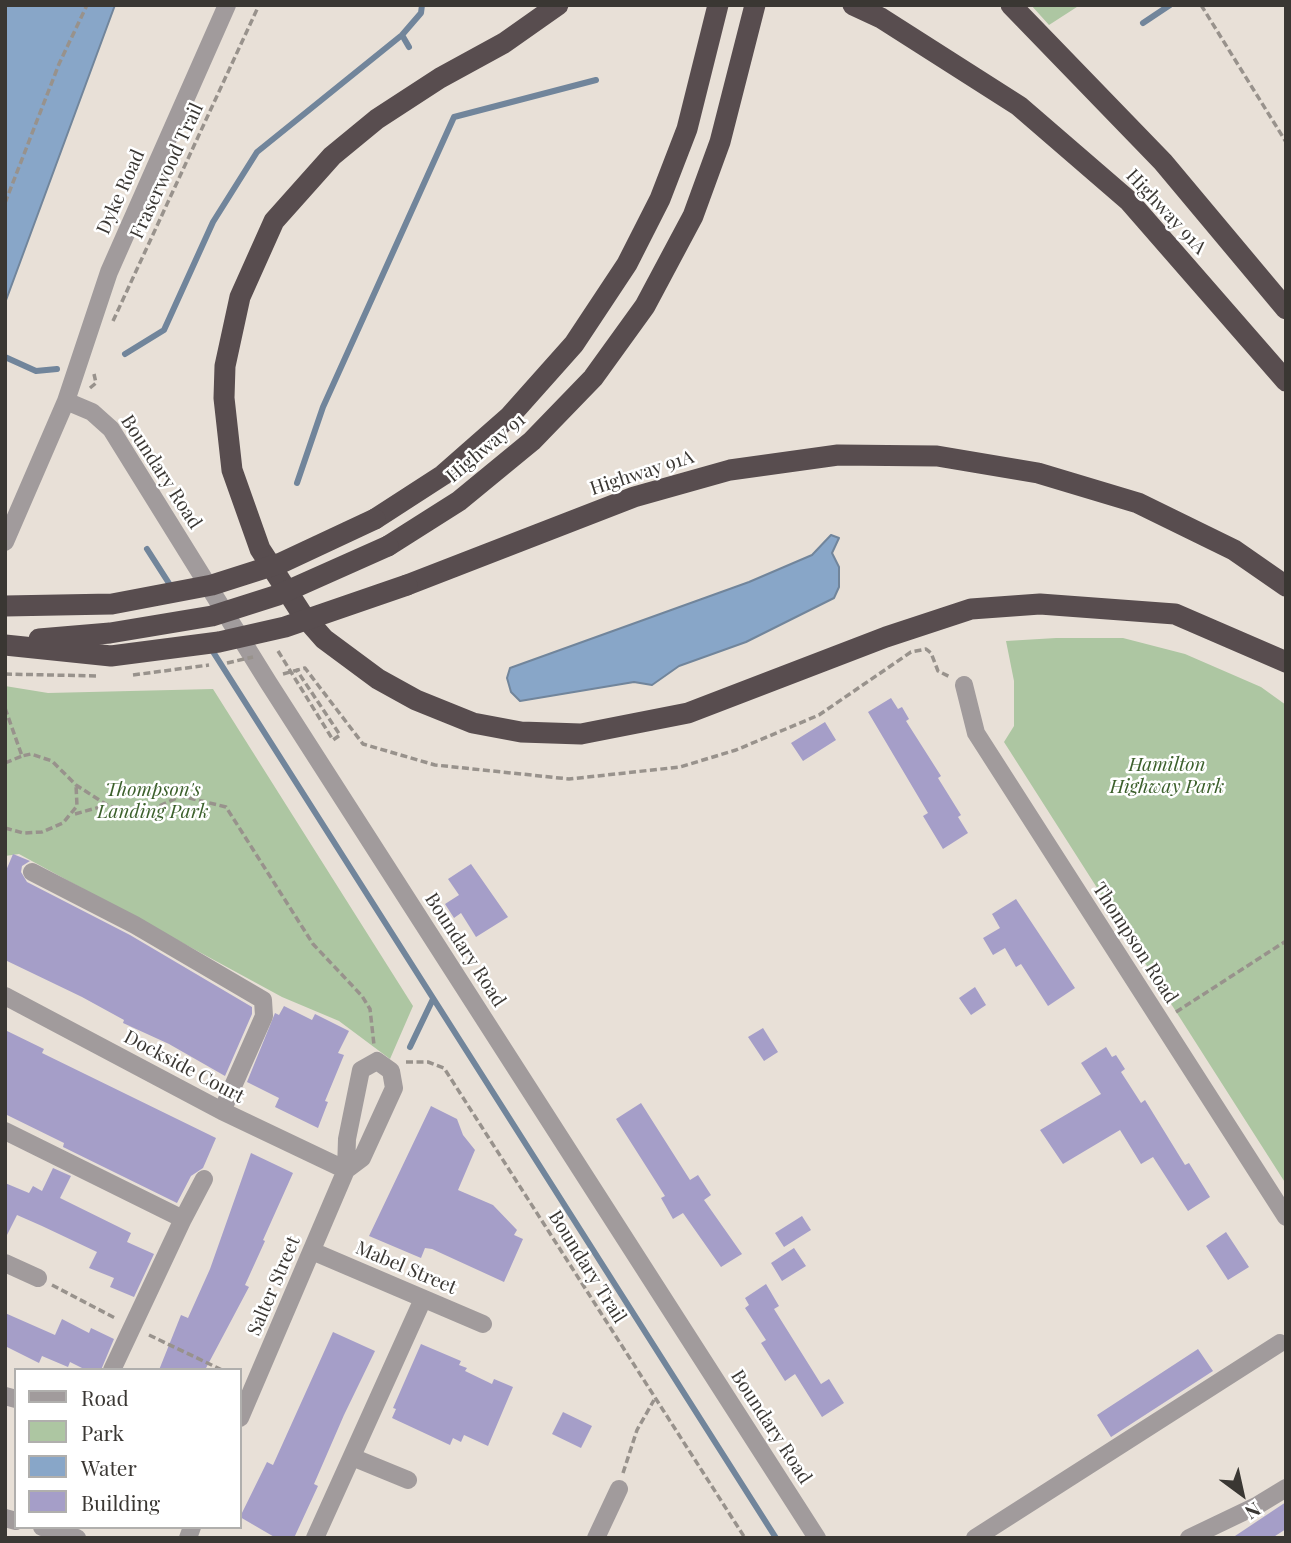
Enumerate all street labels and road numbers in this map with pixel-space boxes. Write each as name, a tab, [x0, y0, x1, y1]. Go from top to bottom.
street label: Fraserwood Trail	[126, 100, 208, 242]
street label: Dyke Road	[92, 146, 150, 238]
street label: Highway 91A	[1121, 165, 1211, 259]
street label: Highway 91	[442, 408, 530, 488]
street label: Boundary Road	[116, 411, 206, 533]
street label: Highway 91A	[587, 445, 697, 501]
street label: Thompson Road	[1087, 878, 1183, 1008]
street label: Boundary Road	[420, 889, 510, 1011]
street label: Dockside Court	[120, 1026, 248, 1108]
street label: Boundary Trail	[543, 1206, 631, 1328]
street label: Salter Street	[243, 1233, 305, 1339]
street label: Mabel Street	[352, 1237, 460, 1299]
street label: Boundary Road	[726, 1366, 816, 1488]

